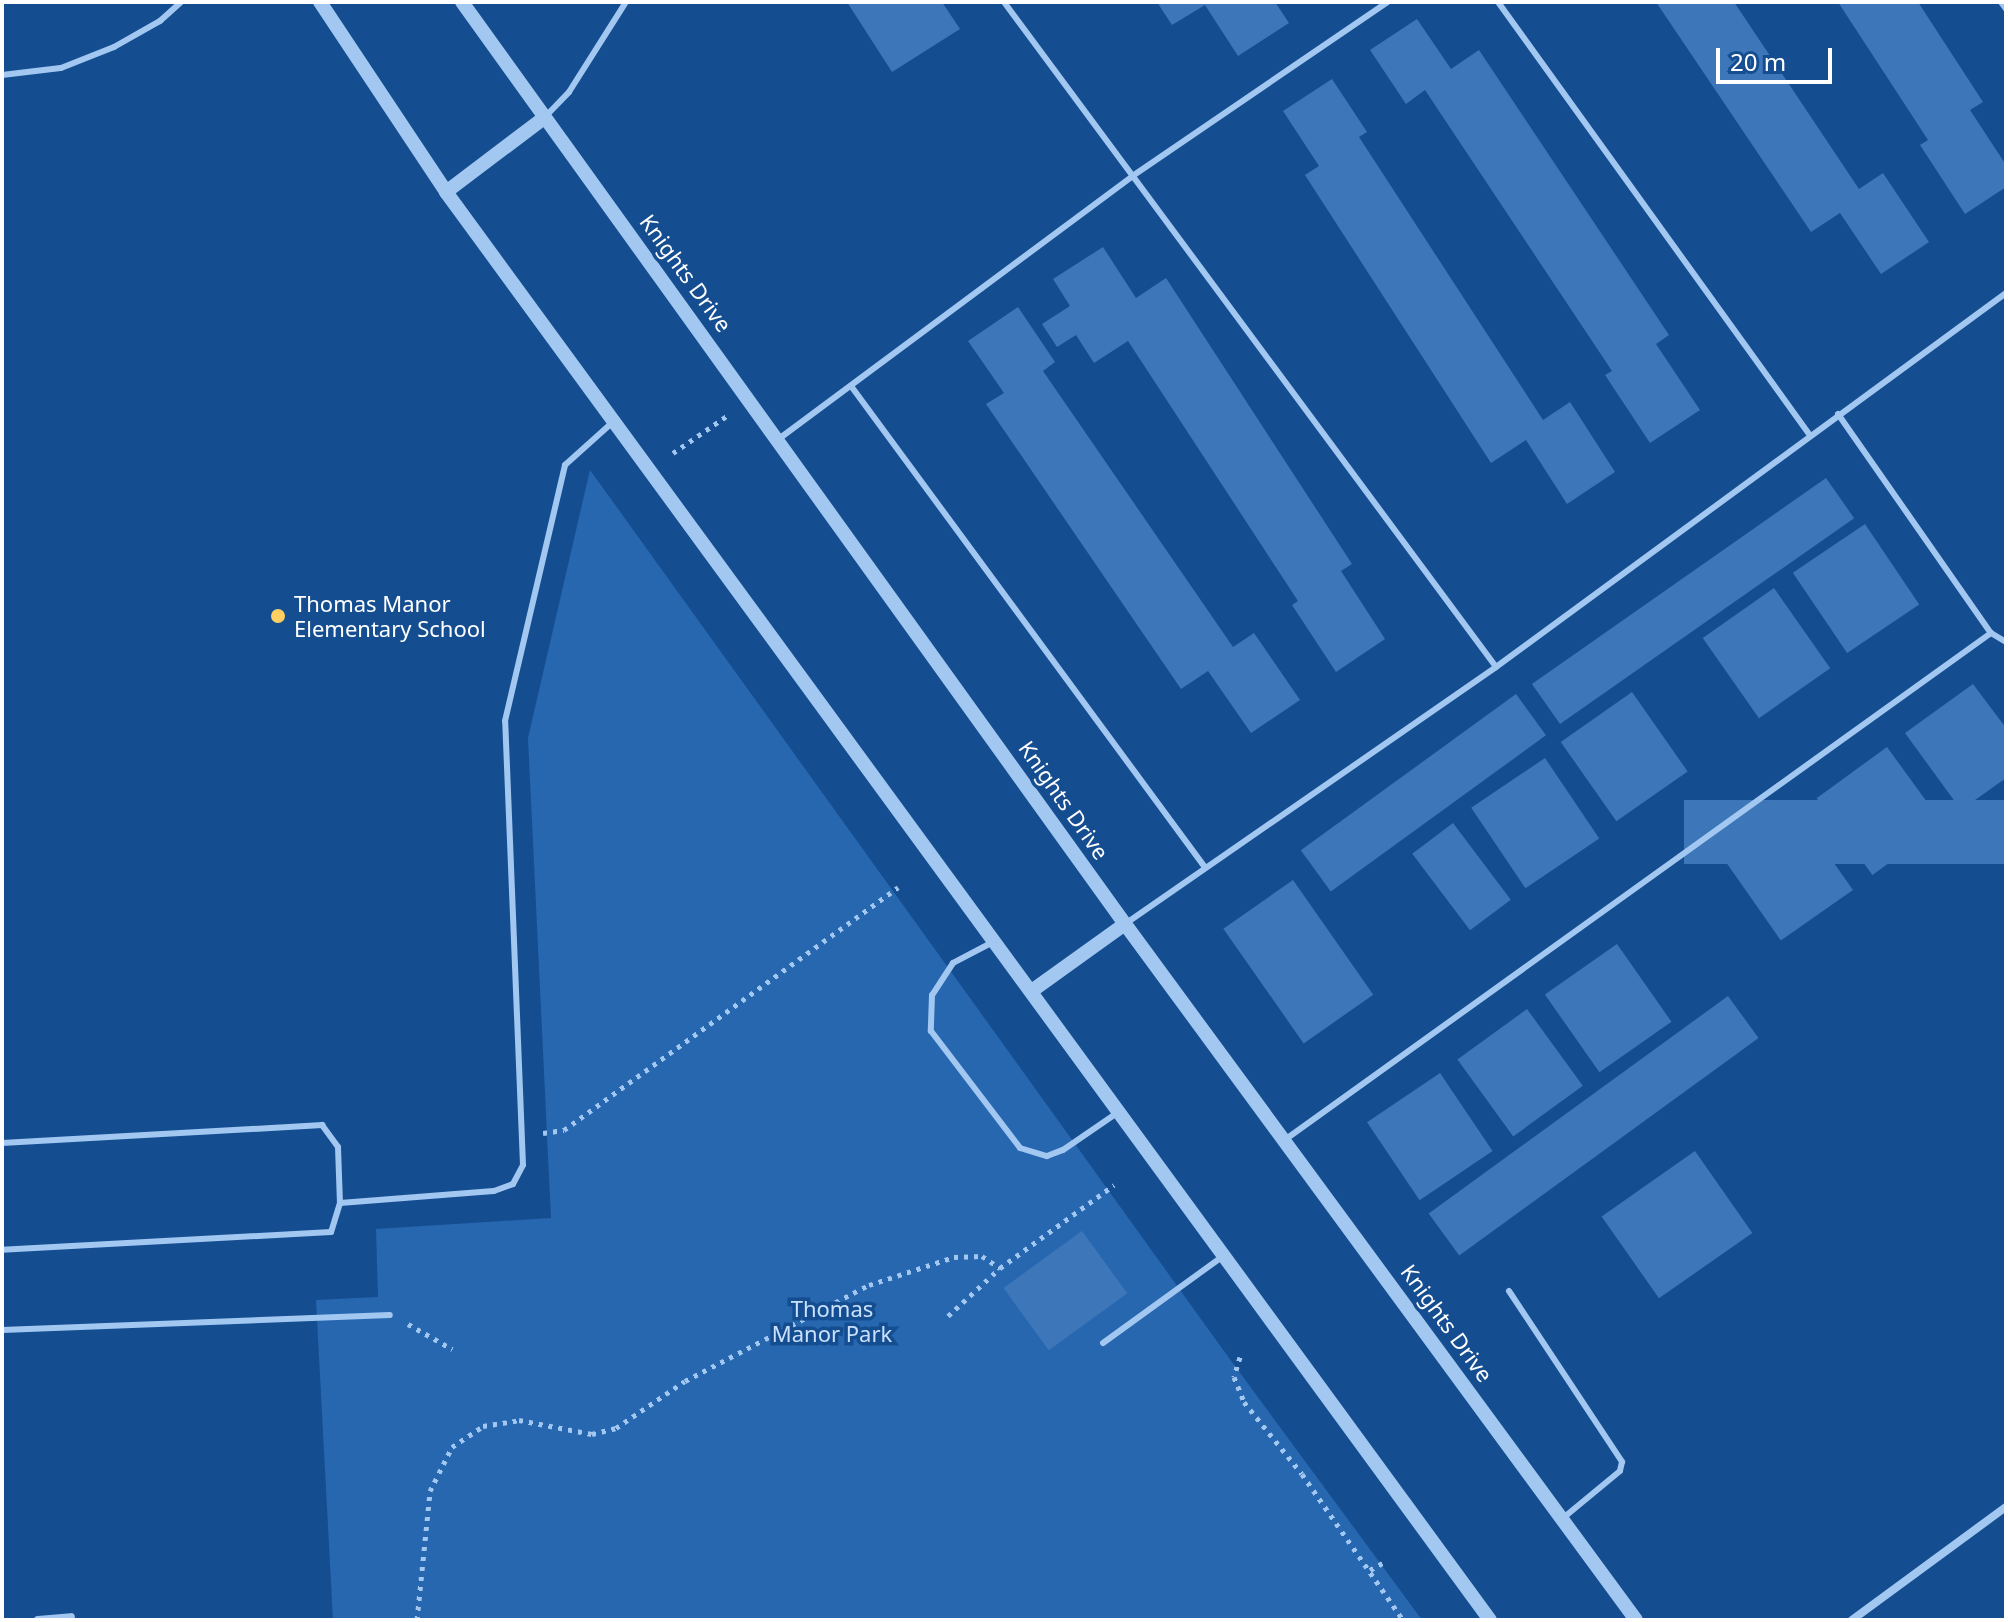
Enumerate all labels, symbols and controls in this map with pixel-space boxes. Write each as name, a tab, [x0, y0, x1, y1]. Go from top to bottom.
scale bar	[1720, 32, 1836, 82]
text: 20 m	[1730, 45, 1786, 78]
street label: Knights Drive	[635, 209, 737, 337]
place label: Thomas Manor Elementary School	[294, 590, 486, 642]
marker: Thomas Manor Elementary School	[269, 607, 287, 625]
street label: Knights Drive	[1013, 736, 1115, 864]
street label: Knights Drive	[1396, 1259, 1498, 1387]
park label: Thomas Manor Park	[772, 1295, 892, 1346]

